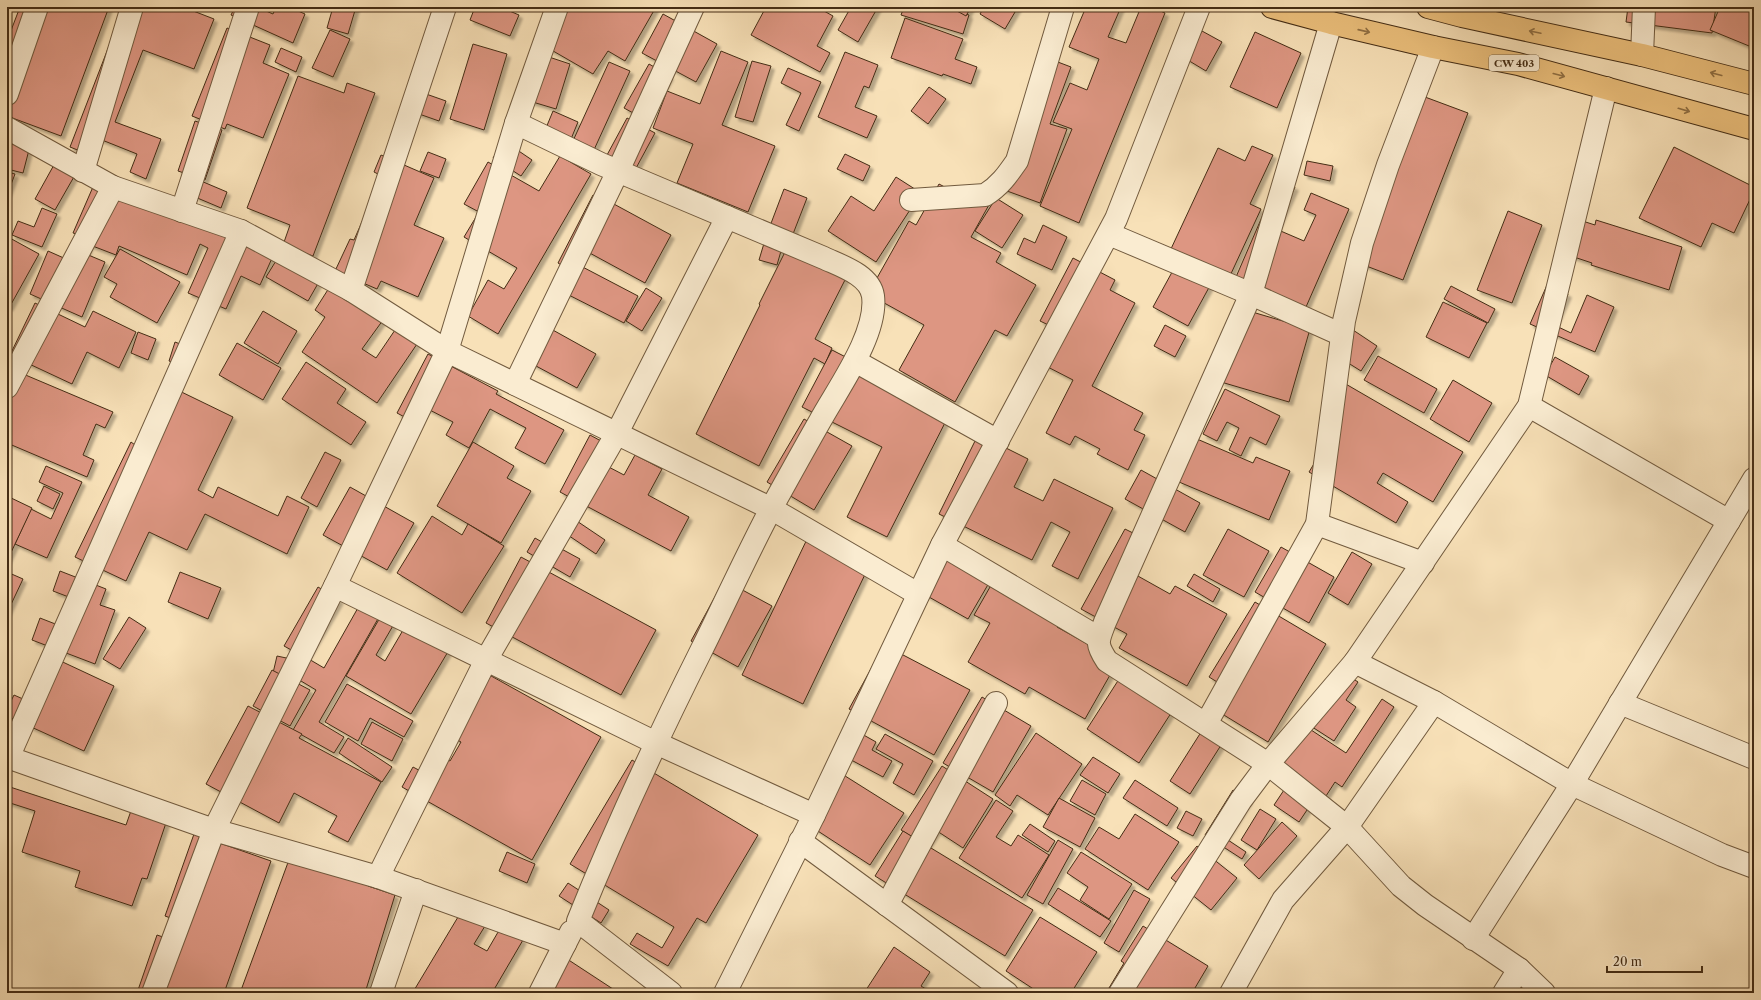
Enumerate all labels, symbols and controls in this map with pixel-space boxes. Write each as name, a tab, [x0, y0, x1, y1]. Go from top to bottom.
one-way arrow	[1357, 27, 1370, 35]
one-way arrow	[1529, 27, 1542, 35]
road number: CW 403	[1489, 55, 1539, 71]
one-way arrow	[1710, 70, 1723, 78]
one-way arrow	[1552, 72, 1565, 79]
one-way arrow	[1677, 107, 1690, 114]
scale bar	[1607, 948, 1702, 974]
text: 20 m	[1613, 954, 1642, 969]

